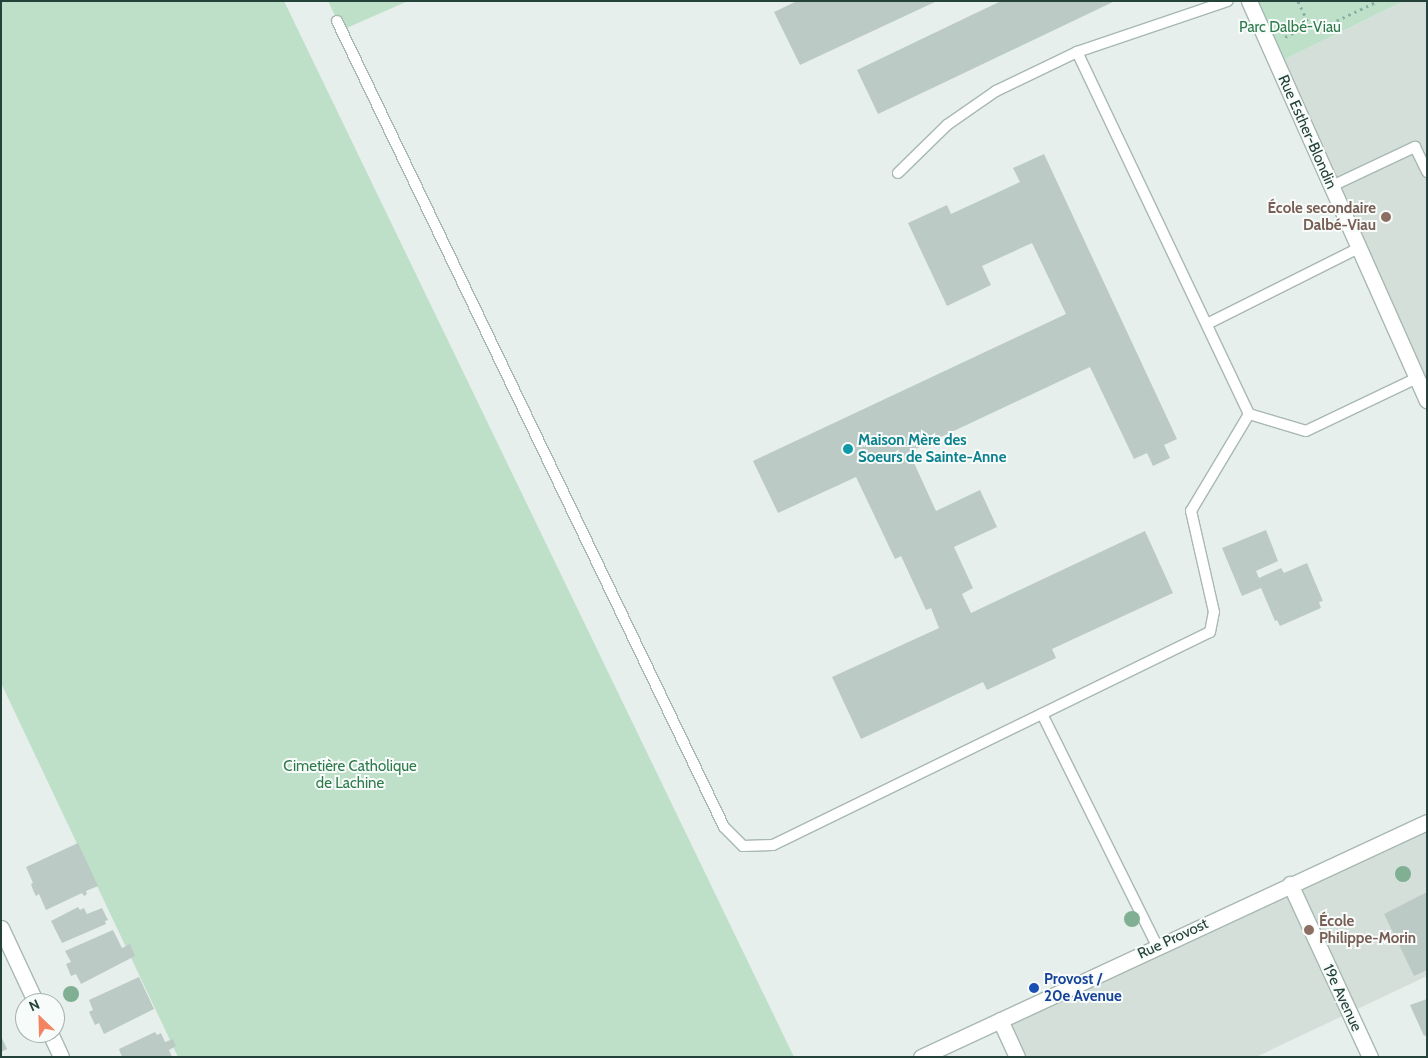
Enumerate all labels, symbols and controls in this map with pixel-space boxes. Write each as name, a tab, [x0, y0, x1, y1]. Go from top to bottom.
park label: Parc Dalbé-Viau	[1239, 19, 1341, 37]
street label: Rue Esther-Blondin	[1274, 72, 1340, 192]
place label: École secondaire Dalbé-Viau	[1268, 199, 1376, 234]
marker: École secondaire Dalbé-Viau	[1380, 211, 1392, 223]
place label: Maison Mère des Soeurs de Sainte-Anne	[858, 431, 1006, 466]
marker: Maison Mère des Soeurs de Sainte-Anne	[842, 443, 854, 455]
park label: Cimetière Catholique de Lachine	[283, 757, 417, 792]
place label: École Philippe-Morin	[1319, 912, 1416, 947]
street label: Rue Provost	[1135, 915, 1211, 963]
marker: École Philippe-Morin	[1303, 924, 1315, 936]
street label: 19e Avenue	[1319, 962, 1365, 1034]
place label: Provost / 20e Avenue	[1044, 970, 1122, 1005]
marker: Provost / 20e Avenue	[1028, 982, 1040, 994]
north arrow	[15, 993, 65, 1043]
text: N	[26, 995, 42, 1015]

